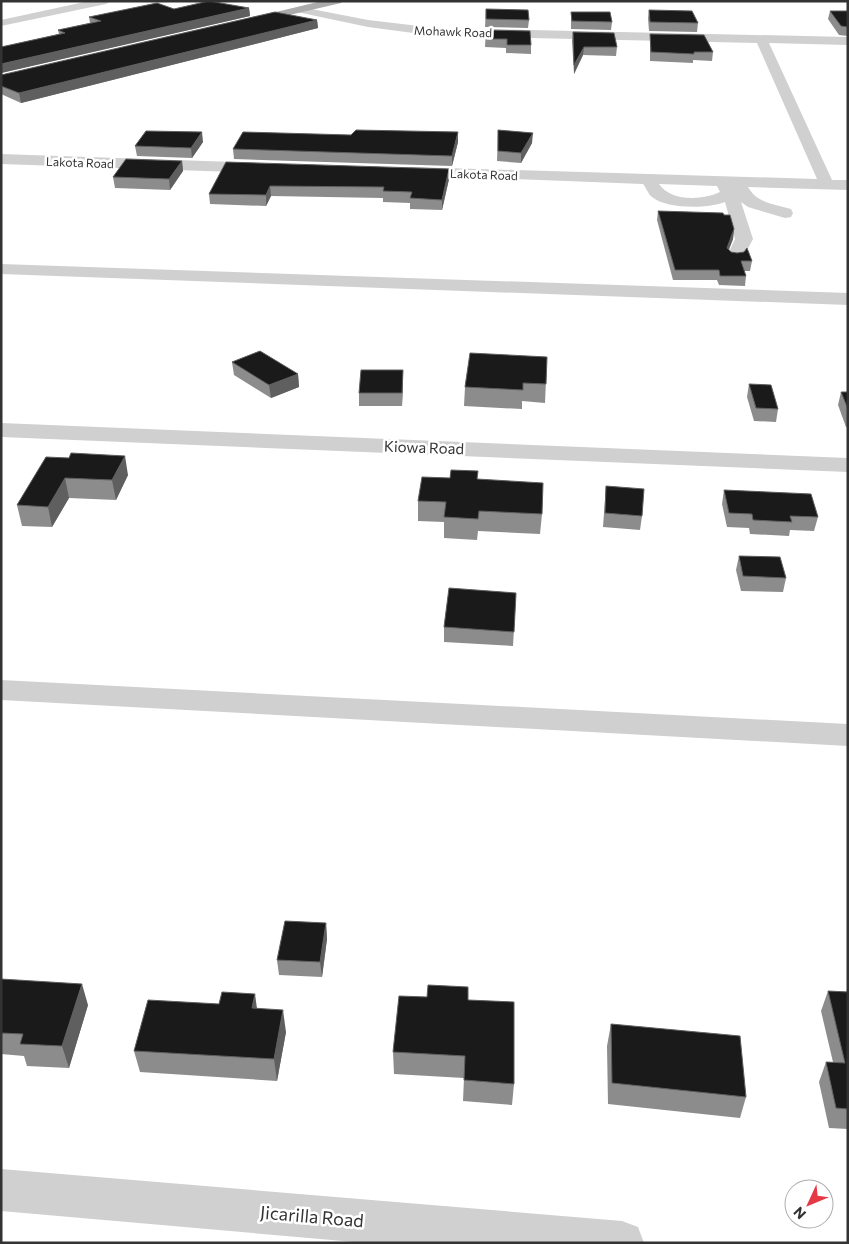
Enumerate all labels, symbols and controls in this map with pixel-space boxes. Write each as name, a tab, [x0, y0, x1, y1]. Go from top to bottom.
street label: Mohawk Road	[414, 23, 492, 39]
street label: Lakota Road	[46, 154, 114, 170]
street label: Lakota Road	[450, 166, 518, 182]
street label: Kiowa Road	[384, 437, 464, 457]
north arrow	[784, 1179, 834, 1229]
street label: Jicarilla Road	[259, 1201, 365, 1231]
text: N	[790, 1204, 809, 1223]

